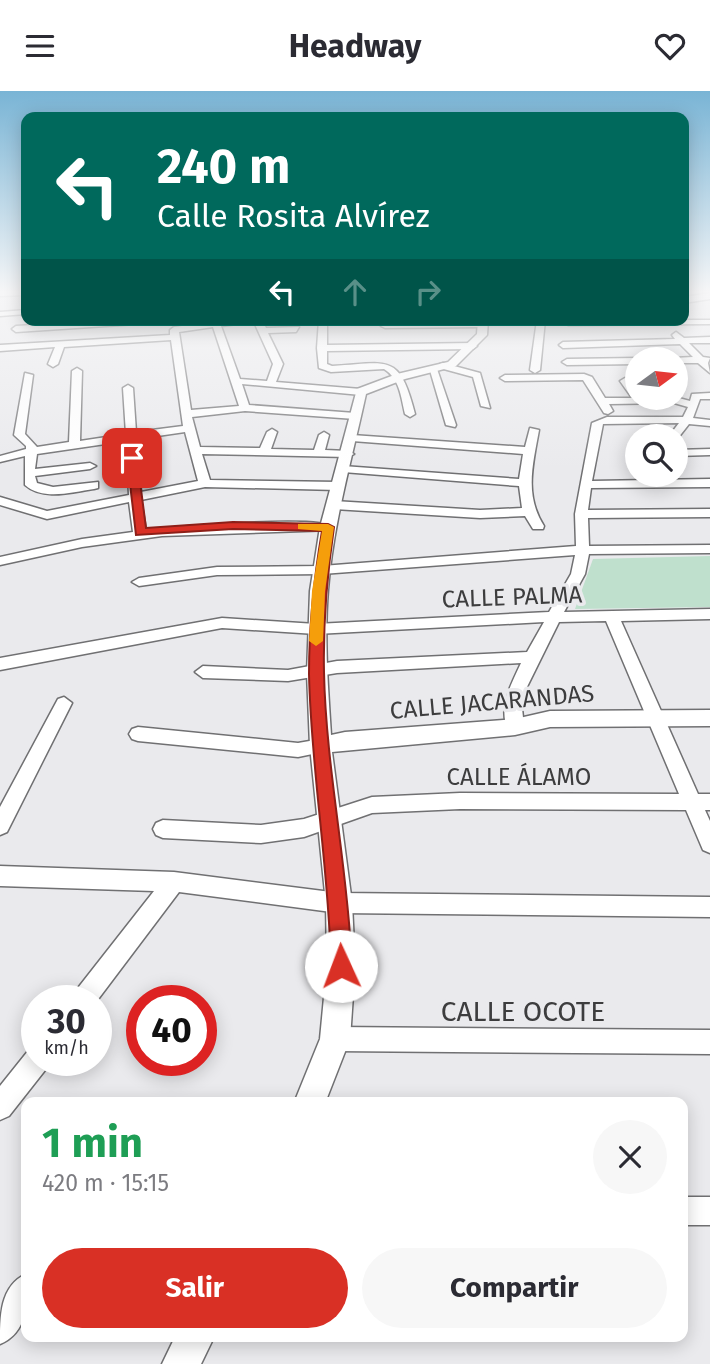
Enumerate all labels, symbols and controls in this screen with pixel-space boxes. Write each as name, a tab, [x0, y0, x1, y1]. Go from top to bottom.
icon: menu	[21, 27, 59, 65]
text: Headway	[289, 27, 421, 65]
icon: heart	[651, 27, 689, 65]
text: 240 m	[157, 137, 290, 196]
icon: left	[42, 140, 133, 231]
text: Calle Rosita Alvírez	[157, 197, 430, 235]
icon: left	[263, 273, 301, 311]
icon: ahead	[336, 273, 374, 311]
icon: right	[409, 273, 447, 311]
north arrow	[625, 347, 688, 409]
map controls	[625, 347, 688, 487]
button: search	[625, 424, 688, 487]
pin	[102, 428, 162, 488]
icon: arrive	[113, 439, 151, 477]
street label: CALLE PALMA	[441, 581, 583, 613]
street label: CALLE JACARANDAS	[389, 679, 595, 725]
street label: CALLE ÁLAMO	[447, 762, 591, 791]
position arrow	[304, 929, 378, 1003]
speed limit sign: 40	[126, 985, 217, 1076]
street label: CALLE OCOTE	[441, 995, 605, 1028]
text: 30	[47, 1000, 86, 1042]
text: km/h	[44, 1037, 89, 1059]
text: 1 min	[42, 1118, 143, 1168]
button: close	[593, 1120, 667, 1194]
text: 420 m · 15:15	[42, 1169, 169, 1197]
button: Salir	[42, 1248, 348, 1328]
button: Compartir	[362, 1248, 667, 1328]

